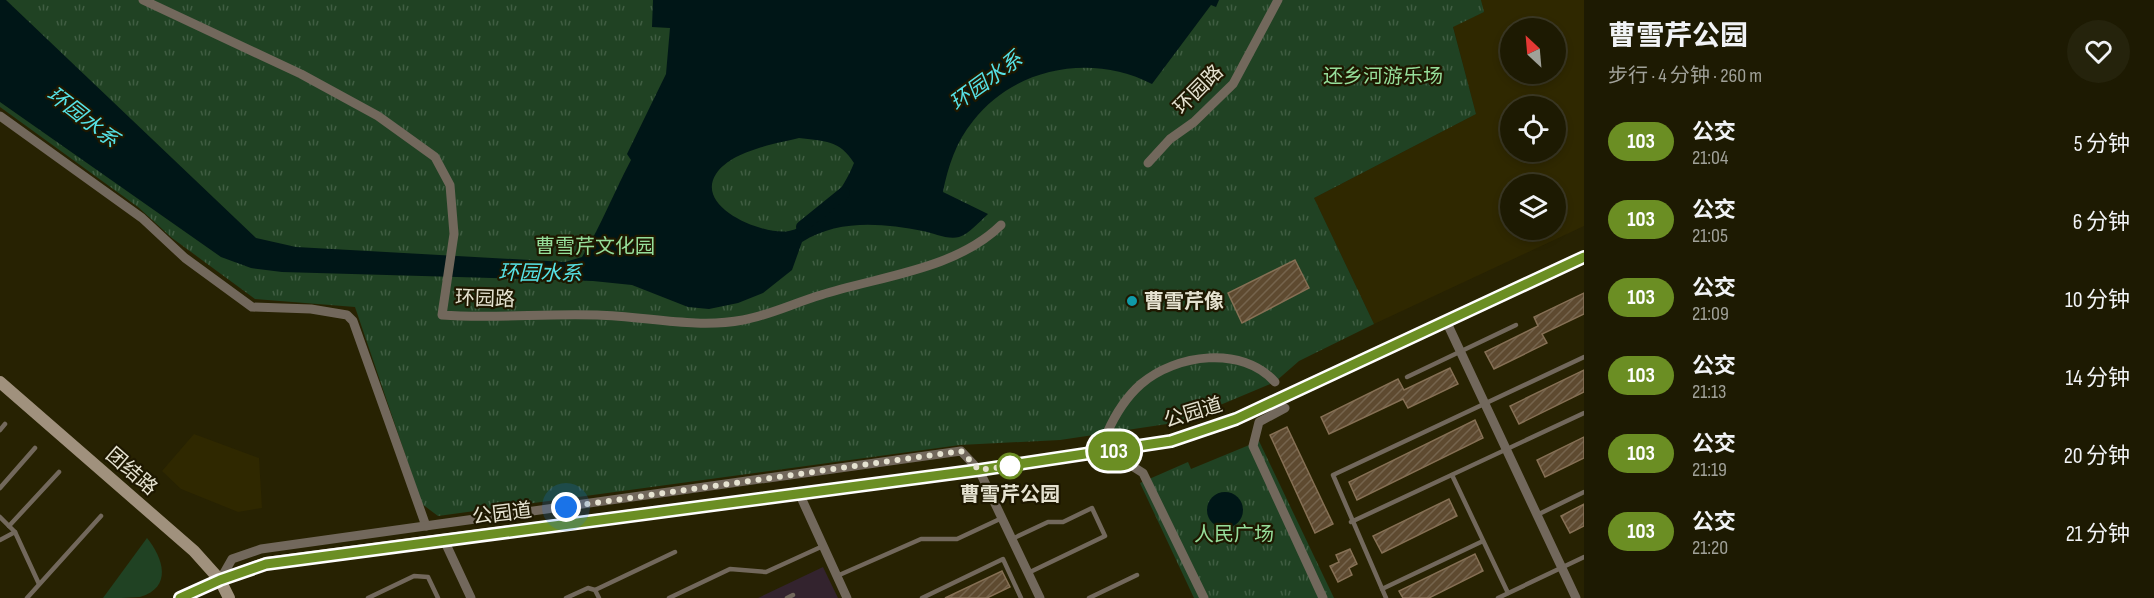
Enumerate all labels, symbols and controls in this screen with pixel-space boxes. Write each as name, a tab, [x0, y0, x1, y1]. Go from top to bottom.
north arrow	[1500, 18, 1566, 84]
map controls	[1500, 18, 1566, 240]
text: 曹雪芹公园	[1608, 20, 1748, 53]
button: heart	[2067, 20, 2130, 83]
water label: 环园水系	[945, 45, 1029, 116]
street label: 环园路	[1169, 60, 1228, 119]
text: 步行 · 4 分钟 · 260 m	[1608, 64, 1762, 88]
park label: 还乡河游乐场	[1323, 65, 1443, 89]
water label: 环园水系	[42, 82, 125, 154]
button: locate	[1500, 96, 1566, 162]
text: 公交	[1692, 119, 1736, 146]
text: 103	[1627, 129, 1655, 154]
text: 5 分钟	[2074, 131, 2130, 158]
text: 21:04	[1692, 146, 1728, 170]
button: layers	[1500, 174, 1566, 240]
text: 公交	[1692, 197, 1736, 224]
text: 103	[1627, 207, 1655, 232]
text: 6 分钟	[2073, 209, 2130, 236]
text: 21:05	[1692, 224, 1728, 248]
park label: 曹雪芹文化园	[535, 235, 655, 259]
water label: 环园水系	[498, 260, 584, 287]
text: 公交	[1692, 275, 1736, 302]
text: 103	[1627, 285, 1655, 310]
street label: 环园路	[455, 286, 515, 312]
text: 10 分钟	[2065, 287, 2130, 314]
place label: 曹雪芹像	[1144, 290, 1224, 314]
marker: 曹雪芹像	[1125, 294, 1139, 308]
text: 21:09	[1692, 302, 1729, 326]
text: 公交	[1692, 353, 1736, 380]
text: 103	[1627, 363, 1655, 388]
text: 14 分钟	[2066, 365, 2130, 392]
text: 21:13	[1692, 380, 1726, 404]
street label: 公园道	[1161, 393, 1225, 433]
text: 公交	[1692, 431, 1736, 458]
line badge: 103	[1080, 432, 1148, 470]
text: 103	[1100, 439, 1128, 464]
text: 103	[1627, 441, 1655, 466]
street label: 团结路	[101, 443, 162, 500]
text: 20 分钟	[2064, 443, 2130, 470]
marker: 曹雪芹公园	[997, 453, 1023, 479]
text: 21:19	[1692, 458, 1727, 482]
place label: 曹雪芹公园	[960, 483, 1060, 507]
your location	[551, 492, 581, 522]
street label: 公园道	[471, 498, 533, 530]
text: 公交	[1692, 509, 1736, 536]
text: 103	[1627, 519, 1655, 544]
text: 21 分钟	[2066, 521, 2130, 548]
park label: 人民广场	[1194, 523, 1274, 547]
text: 21:20	[1692, 536, 1728, 560]

